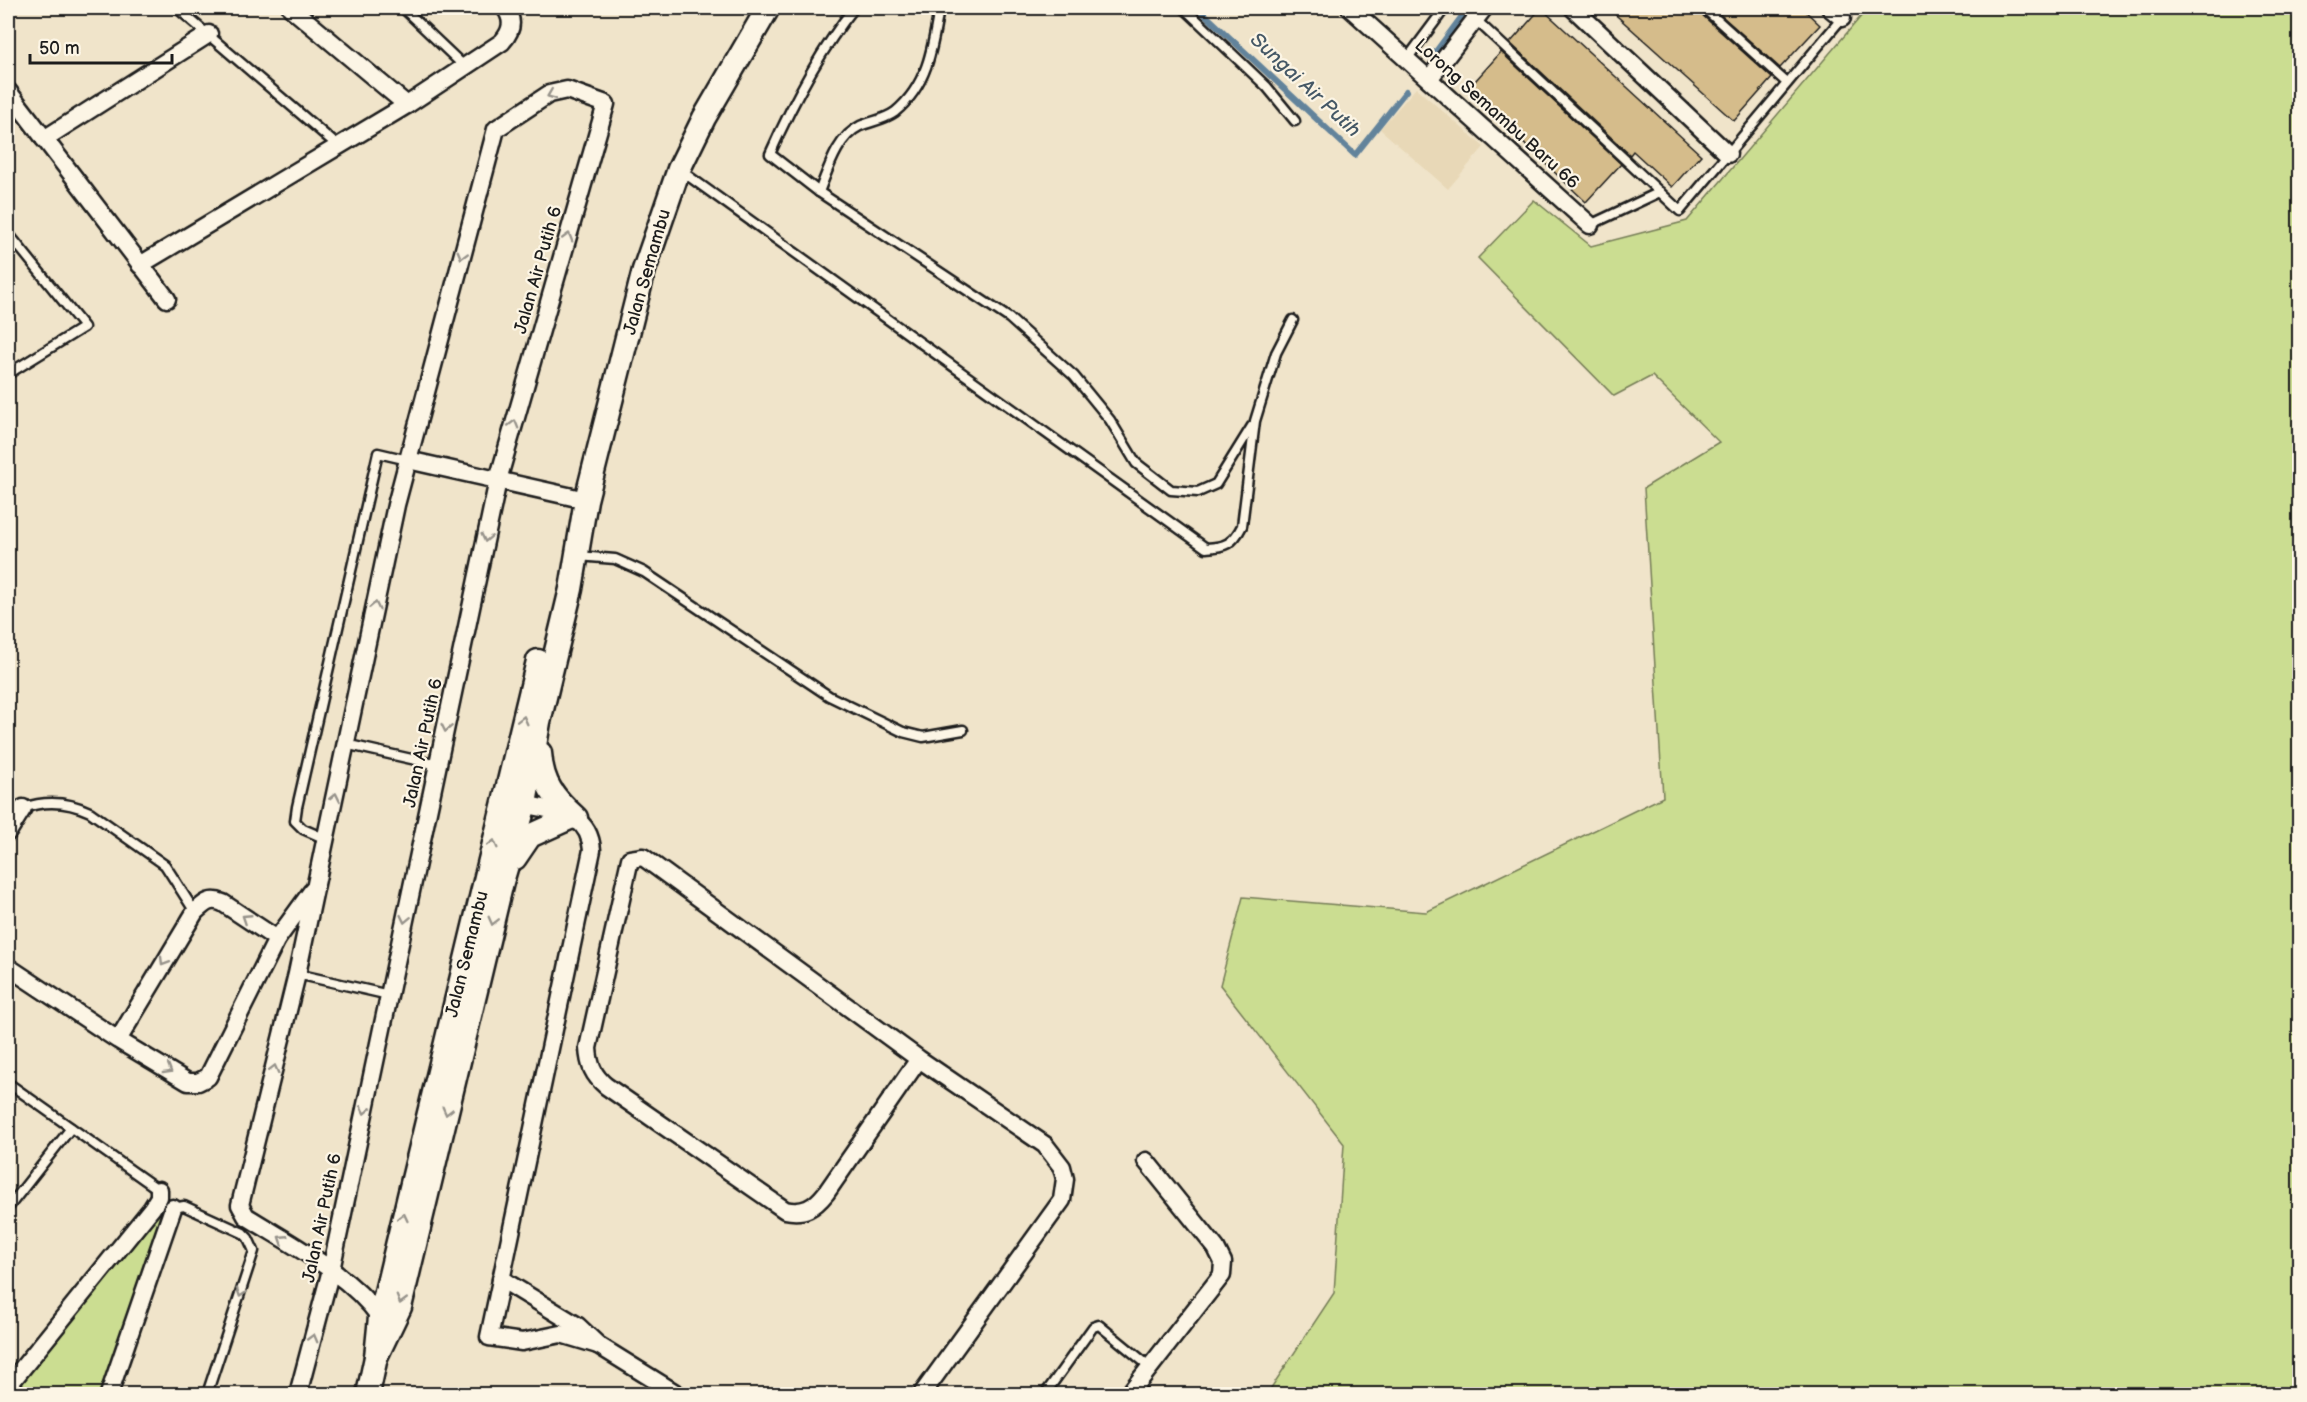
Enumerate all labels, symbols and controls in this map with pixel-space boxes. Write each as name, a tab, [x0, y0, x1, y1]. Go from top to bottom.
scale bar	[30, 27, 172, 65]
water label: Sungai Air Putih	[1245, 28, 1365, 142]
street label: Lorong Semambu Baru 66	[1411, 35, 1583, 193]
text: 50 m	[39, 38, 80, 59]
one-way arrow	[546, 88, 556, 101]
street label: Jalan Air Putih 6	[510, 204, 566, 336]
street label: Jalan Semambu	[619, 207, 675, 337]
one-way arrow	[561, 232, 573, 242]
one-way arrow	[457, 250, 470, 260]
one-way arrow	[507, 419, 519, 430]
one-way arrow	[480, 532, 493, 542]
one-way arrow	[368, 601, 381, 611]
street label: Jalan Air Putih 6	[399, 676, 447, 810]
one-way arrow	[515, 715, 528, 725]
one-way arrow	[440, 723, 453, 733]
one-way arrow	[327, 792, 340, 802]
one-way arrow	[486, 839, 499, 849]
street label: Jalan Semambu	[441, 889, 493, 1019]
one-way arrow	[242, 914, 253, 925]
one-way arrow	[399, 914, 412, 924]
one-way arrow	[487, 916, 500, 926]
one-way arrow	[160, 956, 172, 966]
one-way arrow	[162, 1063, 172, 1074]
one-way arrow	[266, 1064, 279, 1074]
one-way arrow	[359, 1105, 372, 1115]
one-way arrow	[442, 1106, 455, 1116]
street label: Jalan Air Putih 6	[298, 1151, 346, 1285]
one-way arrow	[396, 1212, 409, 1222]
one-way arrow	[278, 1234, 288, 1246]
one-way arrow	[235, 1287, 248, 1298]
one-way arrow	[396, 1294, 408, 1305]
one-way arrow	[306, 1333, 318, 1344]

